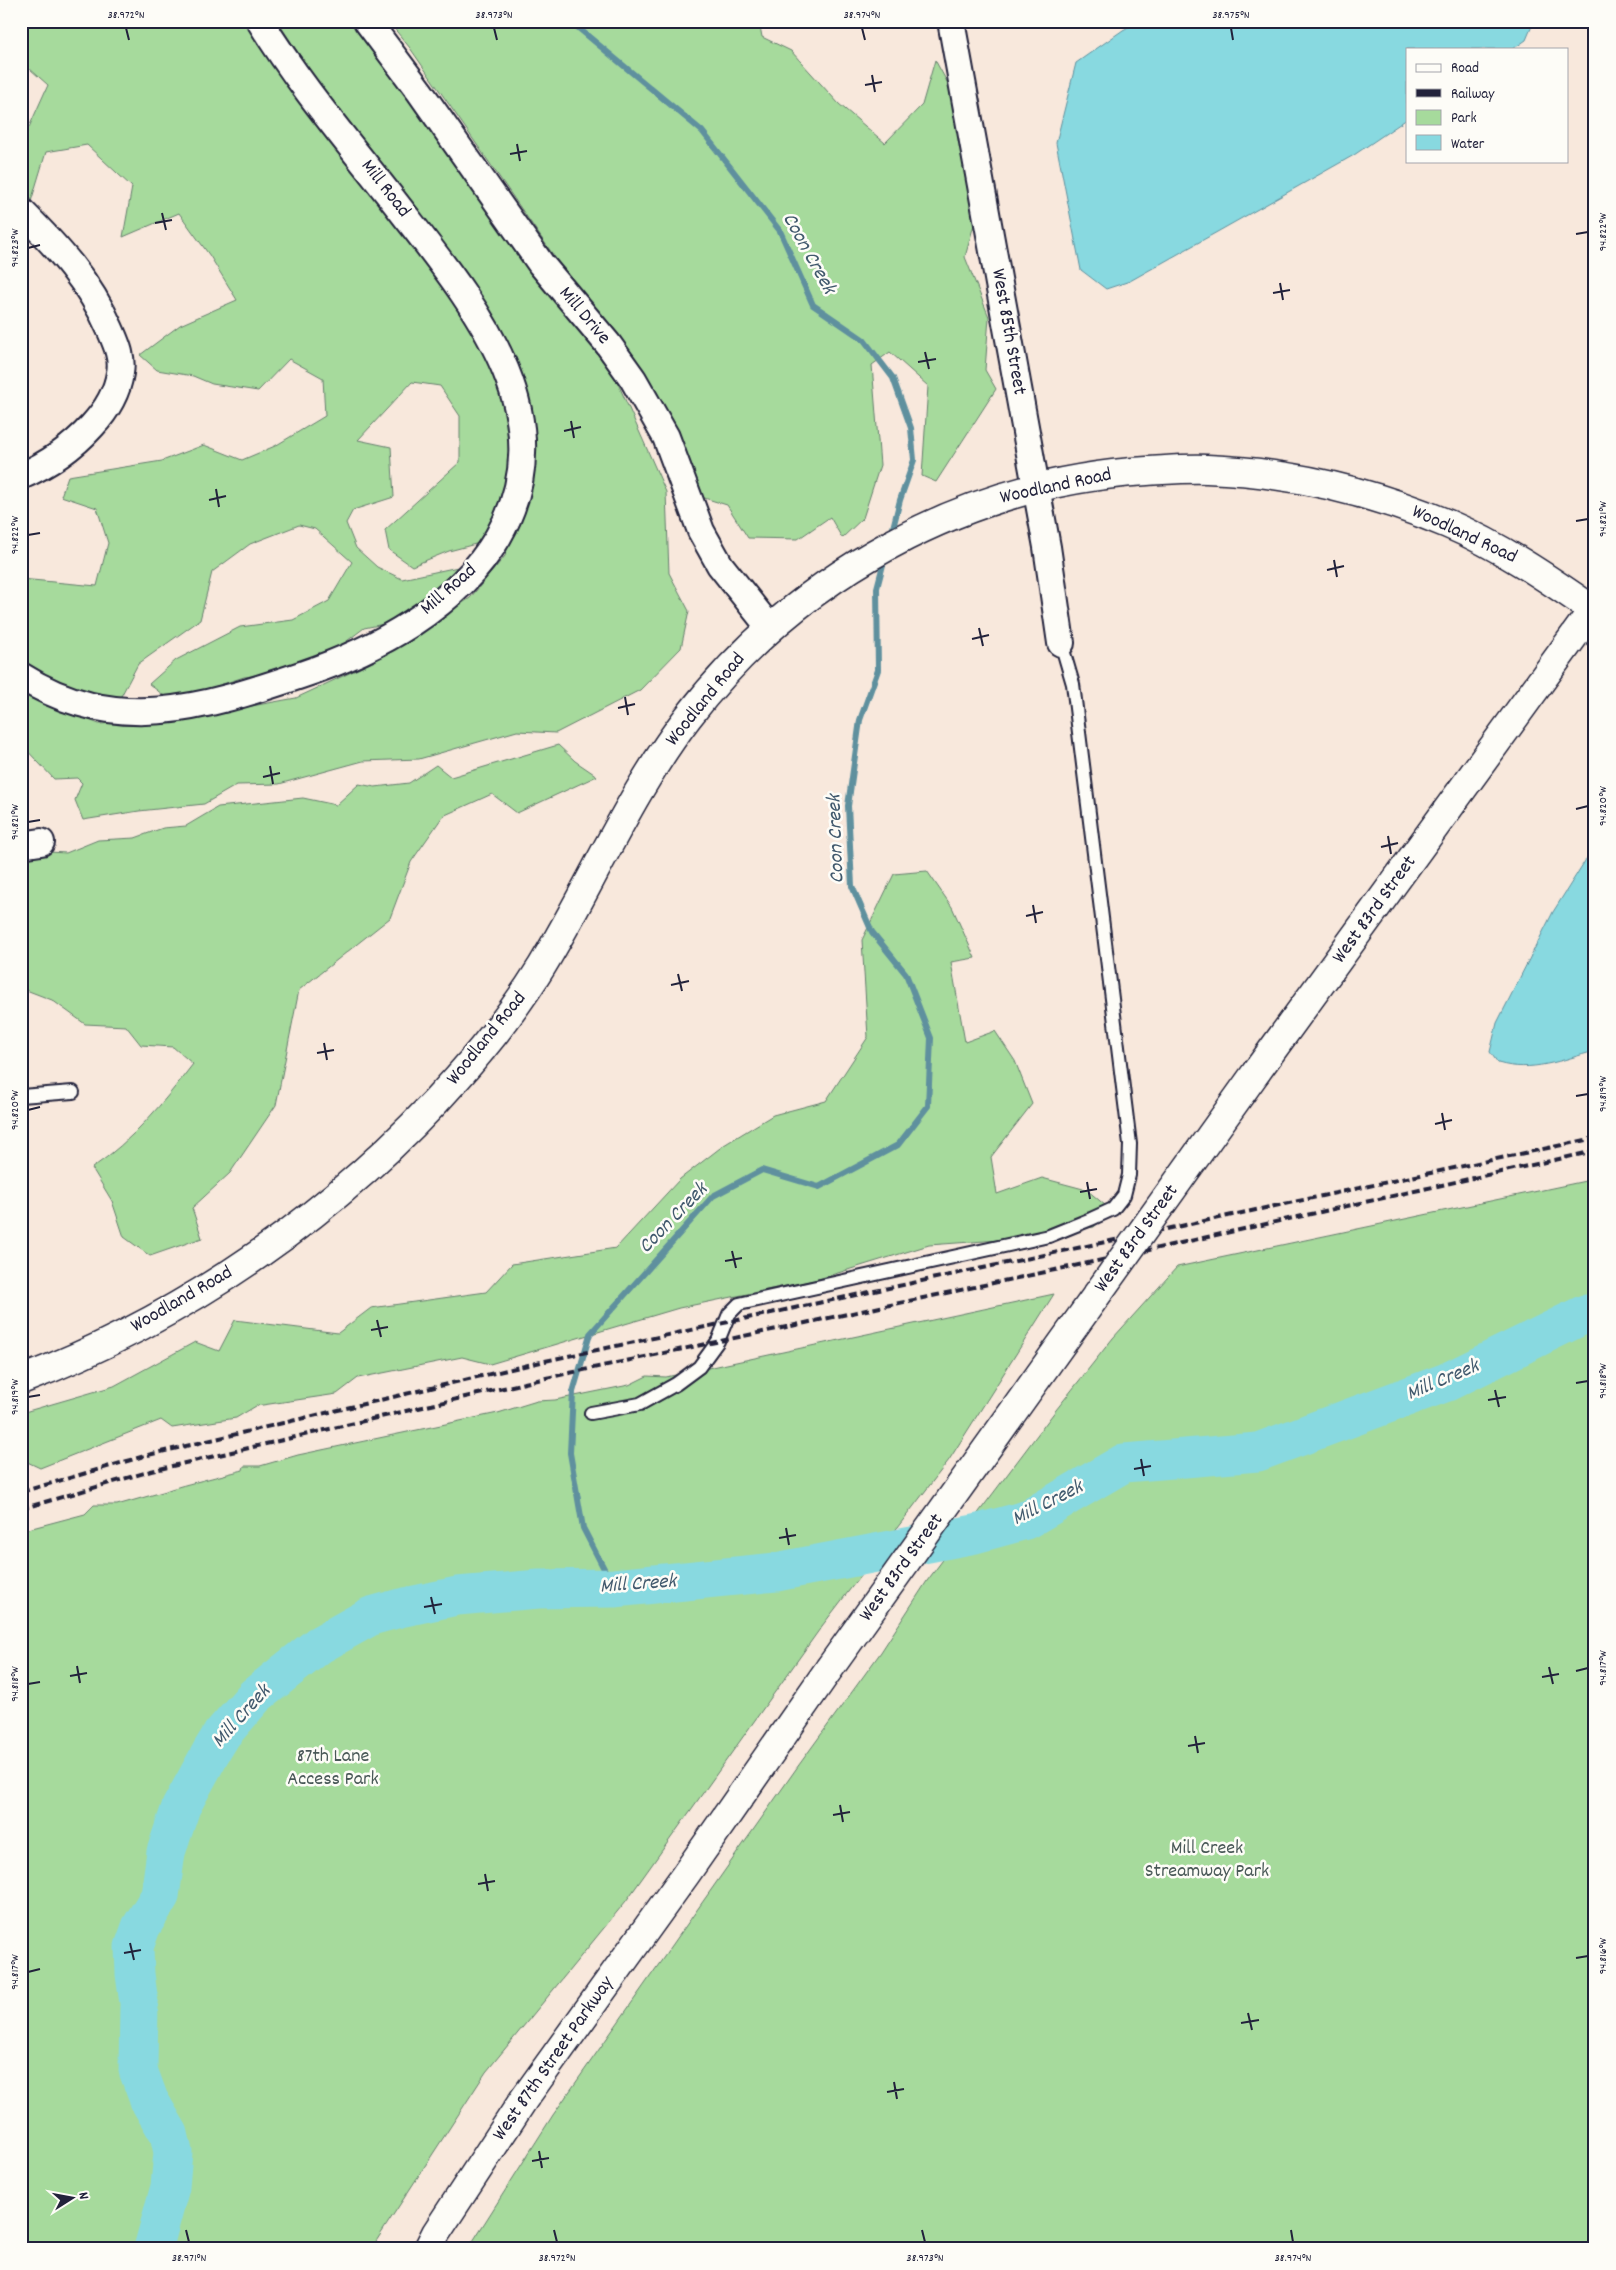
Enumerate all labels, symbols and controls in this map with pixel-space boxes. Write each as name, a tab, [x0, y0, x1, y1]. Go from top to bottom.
text: 38.972°N	[107, 7, 145, 24]
text: 38.973°N	[475, 7, 513, 24]
text: 38.974°N	[844, 7, 881, 24]
text: 38.975°N	[1212, 7, 1250, 24]
legend	[1406, 48, 1568, 162]
text: Road	[1451, 58, 1479, 80]
text: Railway	[1451, 84, 1495, 106]
text: Park	[1451, 108, 1477, 130]
text: Water	[1451, 134, 1485, 156]
street label: Mill Road	[353, 154, 417, 224]
water label: Coon Creek	[773, 208, 844, 302]
text: 94.822°W	[1595, 213, 1612, 251]
text: 94.823°W	[7, 229, 24, 267]
street label: West 85th Street	[983, 267, 1033, 397]
street label: Mill Drive	[551, 281, 617, 351]
street label: Woodland Road	[998, 462, 1114, 512]
street label: Woodland Road	[1407, 498, 1521, 572]
text: 94.821°W	[1595, 501, 1612, 537]
text: 94.822°W	[7, 516, 24, 554]
street label: Mill Road	[415, 557, 483, 623]
street label: Woodland Road	[659, 647, 753, 753]
text: 94.820°W	[1595, 786, 1612, 826]
water label: Coon Creek	[820, 792, 854, 884]
text: 94.821°W	[7, 804, 24, 840]
street label: West 83rd Street	[1326, 850, 1424, 970]
street label: Woodland Road	[440, 986, 534, 1092]
text: 94.819°W	[1595, 1076, 1612, 1112]
text: 94.820°W	[7, 1090, 24, 1130]
water label: Coon Creek	[632, 1175, 717, 1261]
street label: West 83rd Street	[1088, 1179, 1186, 1299]
street label: Woodland Road	[126, 1260, 238, 1340]
water label: Mill Creek	[1402, 1351, 1486, 1410]
text: 94.818°W	[1595, 1363, 1612, 1399]
text: 94.819°W	[7, 1379, 24, 1415]
water label: Mill Creek	[1007, 1472, 1091, 1535]
street label: West 83rd Street	[853, 1508, 951, 1628]
water label: Mill Creek	[599, 1567, 679, 1603]
text: 94.817°W	[1595, 1650, 1612, 1686]
text: 94.818°W	[7, 1666, 24, 1702]
water label: Mill Creek	[205, 1677, 280, 1755]
park label: 87th Lane Access Park	[287, 1743, 379, 1794]
park label: Mill Creek Streamway Park	[1145, 1835, 1269, 1886]
text: 94.816°W	[1595, 1938, 1612, 1974]
text: 94.817°W	[7, 1954, 24, 1990]
street label: West 87th Street Parkway	[487, 1970, 622, 2147]
north arrow	[48, 2172, 98, 2222]
text: N	[72, 2191, 93, 2201]
text: 38.971°N	[172, 2250, 206, 2267]
text: 38.972°N	[538, 2250, 576, 2267]
text: 38.973°N	[906, 2250, 944, 2267]
text: 38.974°N	[1275, 2250, 1312, 2267]

